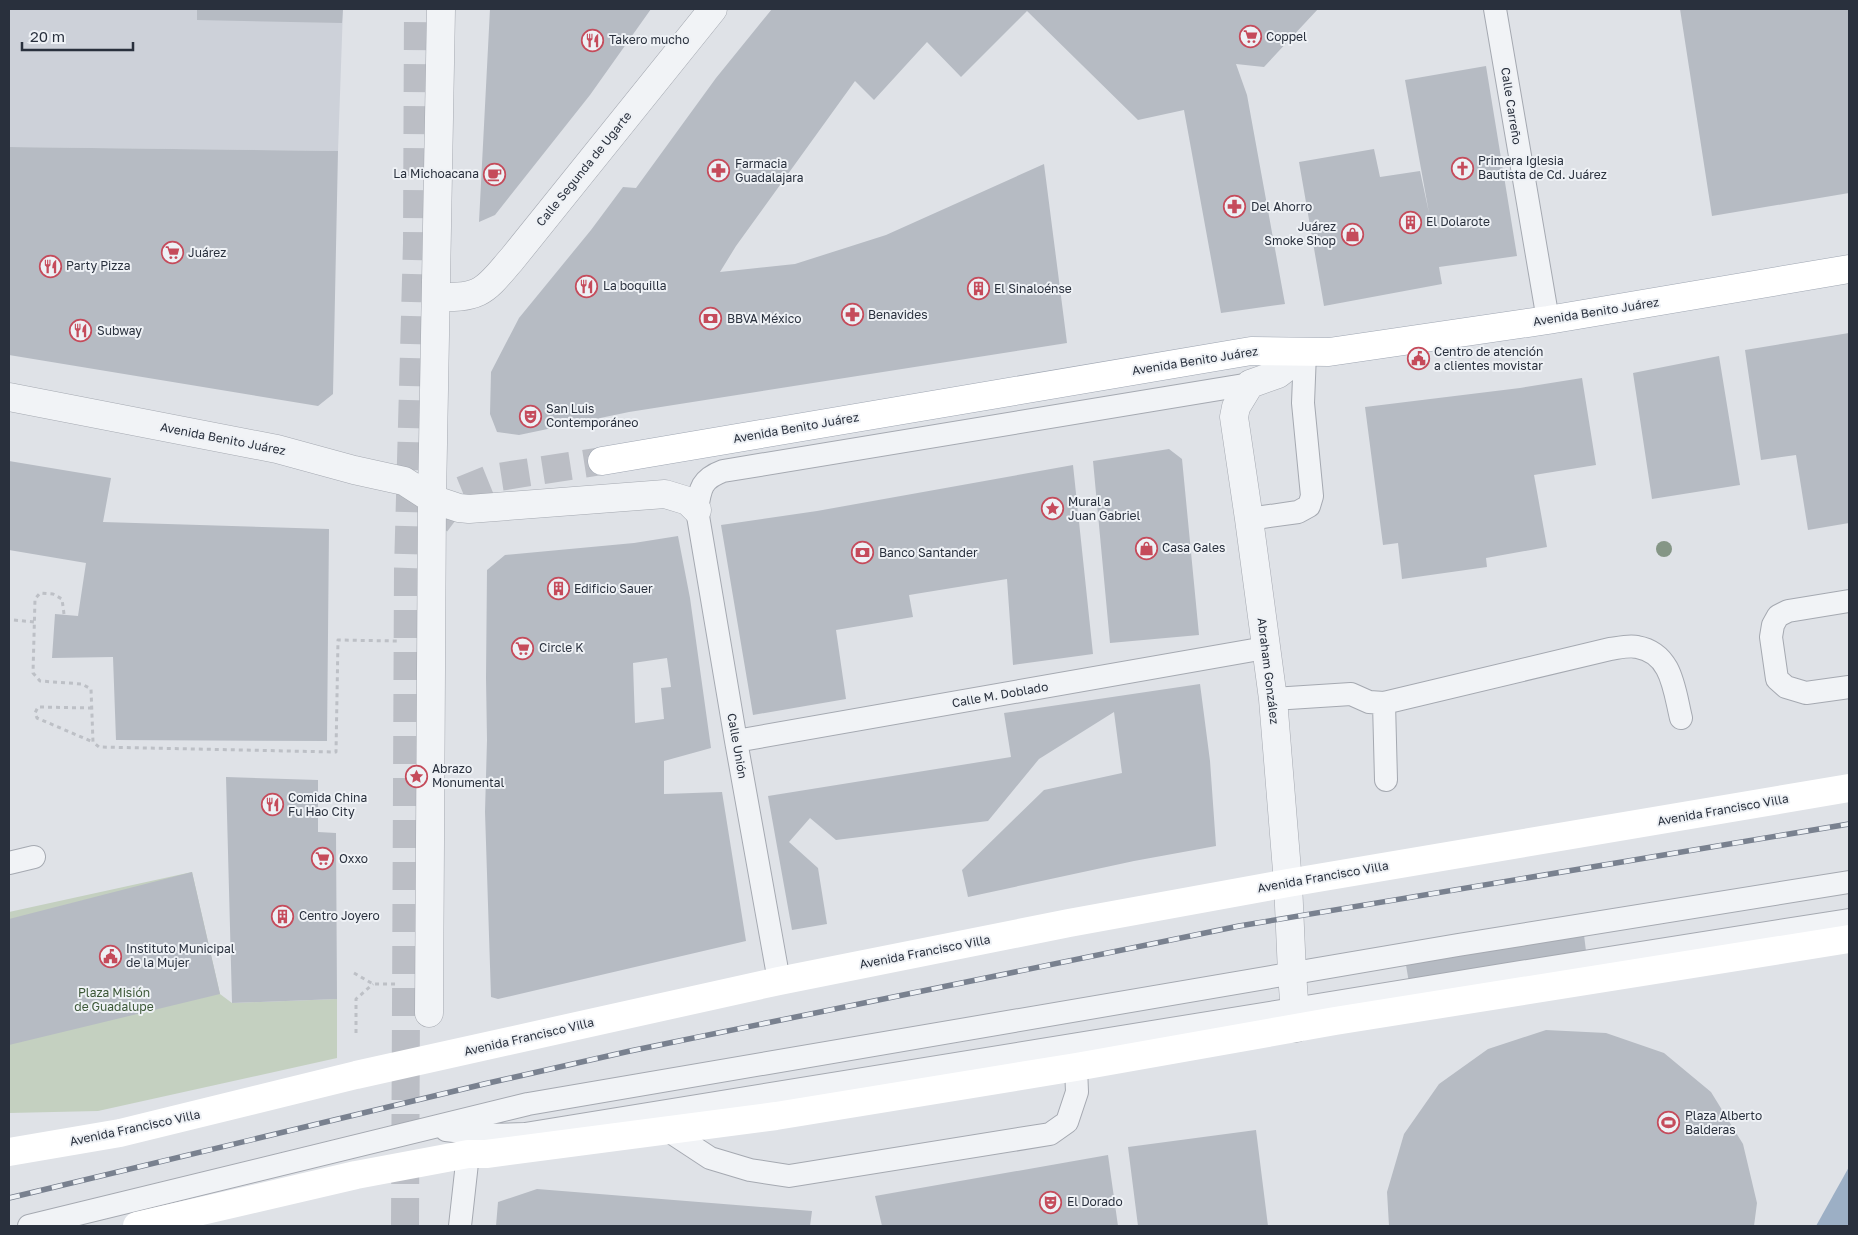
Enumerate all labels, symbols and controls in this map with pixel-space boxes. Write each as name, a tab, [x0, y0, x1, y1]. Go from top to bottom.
scale bar	[22, 20, 134, 52]
supermarket icon: Coppel	[1238, 25, 1262, 49]
text: 20 m	[30, 27, 65, 45]
restaurant icon: Takero mucho	[581, 28, 605, 52]
place label: Coppel	[1266, 29, 1307, 44]
place label: Takero mucho	[609, 32, 689, 47]
street label: Calle Carreño	[1498, 66, 1525, 146]
street label: Calle Segunda de Ugarte	[533, 108, 635, 229]
place label: Primera Iglesia Bautista de Cd. Juárez	[1478, 153, 1607, 182]
place label: Farmacia Guadalajara	[735, 156, 804, 185]
church icon: Primera Iglesia Bautista de Cd. Juárez	[1450, 156, 1474, 180]
pharmacy icon: Farmacia Guadalajara	[707, 159, 731, 183]
cafe icon: La Michoacana	[483, 162, 507, 186]
place label: La Michoacana	[393, 166, 479, 181]
pharmacy icon: Del Ahorro	[1223, 195, 1247, 219]
place label: Del Ahorro	[1251, 199, 1312, 214]
building icon: El Dolarote	[1398, 210, 1422, 234]
place label: El Dolarote	[1426, 214, 1490, 229]
place label: Juárez Smoke Shop	[1264, 219, 1336, 248]
shop icon: Juárez Smoke Shop	[1340, 222, 1364, 246]
supermarket icon: Juárez	[160, 241, 184, 265]
place label: Juárez	[188, 245, 226, 260]
restaurant icon: Party Pizza	[38, 254, 62, 278]
place label: Party Pizza	[66, 258, 130, 273]
restaurant icon: La boquilla	[575, 274, 599, 298]
building icon: El Sinaloénse	[966, 277, 990, 301]
place label: La boquilla	[603, 278, 667, 293]
place label: El Sinaloénse	[994, 281, 1072, 296]
street label: Avenida Benito Juárez	[1532, 294, 1660, 329]
pharmacy icon: Benavides	[840, 303, 864, 327]
bank icon: BBVA México	[699, 307, 723, 331]
place label: Benavides	[868, 307, 928, 322]
place label: BBVA México	[727, 311, 801, 326]
restaurant icon: Subway	[69, 319, 93, 343]
place label: Subway	[97, 323, 142, 338]
street label: Avenida Benito Juárez	[1131, 343, 1259, 378]
place label: Centro de atención a clientes movistar	[1434, 344, 1543, 373]
public building icon: Centro de atención a clientes movistar	[1406, 347, 1430, 371]
place label: San Luis Contemporáneo	[546, 401, 638, 430]
theatre icon: San Luis Contemporáneo	[518, 404, 542, 428]
street label: Avenida Benito Juárez	[732, 409, 860, 446]
street label: Avenida Benito Juárez	[159, 419, 287, 458]
place label: Mural a Juan Gabriel	[1068, 494, 1141, 523]
place icon: Mural a Juan Gabriel	[1040, 497, 1064, 521]
shop icon: Casa Gales	[1134, 536, 1158, 560]
place label: Casa Gales	[1162, 540, 1225, 555]
bank icon: Banco Santander	[851, 541, 875, 565]
place label: Banco Santander	[879, 545, 978, 560]
building icon: Edificio Sauer	[546, 577, 570, 601]
place label: Edificio Sauer	[574, 581, 653, 596]
street label: Abraham González	[1255, 617, 1282, 725]
supermarket icon: Circle K	[511, 636, 535, 660]
place label: Circle K	[539, 640, 583, 655]
street label: Calle M. Doblado	[951, 679, 1049, 710]
street label: Calle Unión	[724, 712, 751, 780]
place label: Abrazo Monumental	[432, 761, 505, 790]
place icon: Abrazo Monumental	[404, 764, 428, 788]
place label: Comida China Fu Hao City	[288, 790, 367, 819]
street label: Avenida Francisco Villa	[1656, 791, 1790, 828]
restaurant icon: Comida China Fu Hao City	[260, 793, 284, 817]
supermarket icon: Oxxo	[311, 847, 335, 871]
place label: Oxxo	[339, 851, 368, 866]
street label: Avenida Francisco Villa	[1256, 858, 1390, 895]
building icon: Centro Joyero	[271, 904, 295, 928]
place label: Centro Joyero	[299, 908, 380, 923]
street label: Avenida Francisco Villa	[858, 931, 992, 972]
place label: Instituto Municipal de la Mujer	[126, 941, 235, 970]
public building icon: Instituto Municipal de la Mujer	[98, 944, 122, 968]
park label: Plaza Misión de Guadalupe	[74, 985, 154, 1014]
street label: Avenida Francisco Villa	[462, 1014, 595, 1059]
street label: Avenida Francisco Villa	[68, 1106, 201, 1149]
place label: Plaza Alberto Balderas	[1685, 1108, 1762, 1137]
sports icon: Plaza Alberto Balderas	[1657, 1111, 1681, 1135]
theatre icon: El Dorado	[1039, 1190, 1063, 1214]
place label: El Dorado	[1067, 1194, 1123, 1209]

